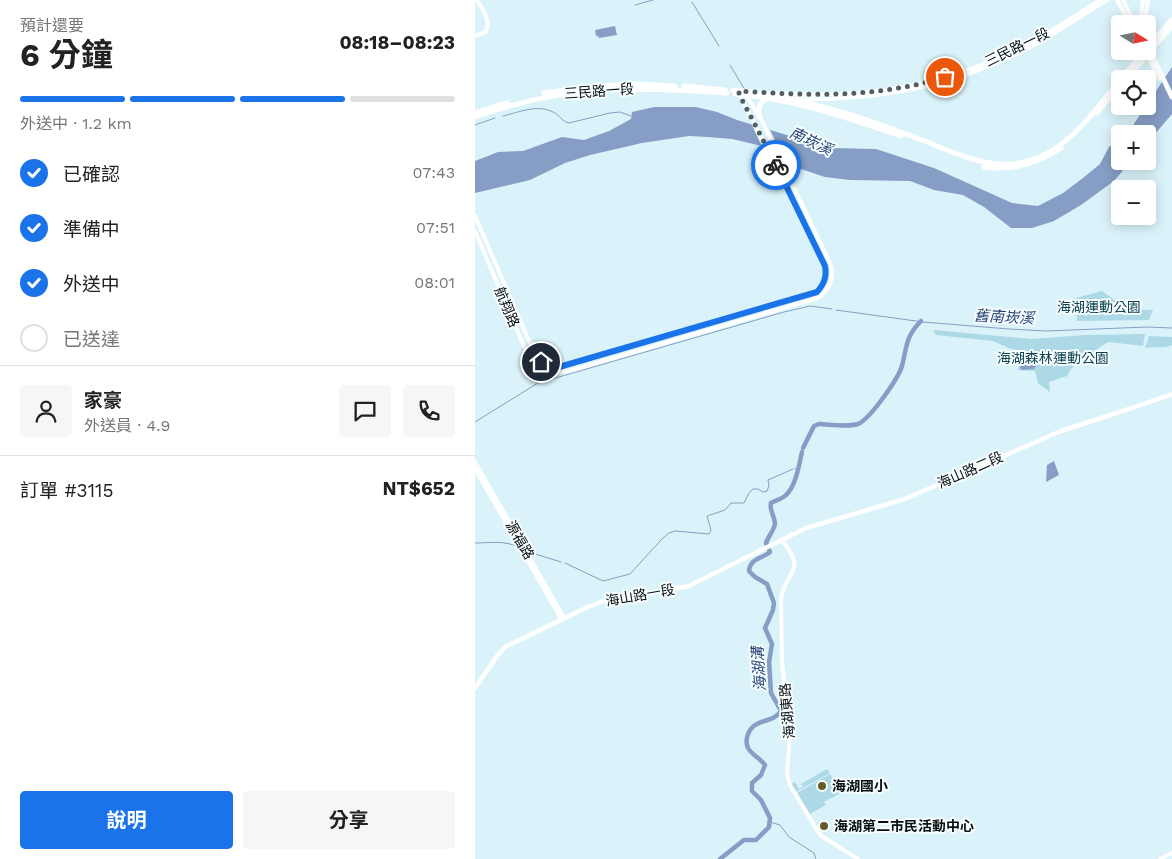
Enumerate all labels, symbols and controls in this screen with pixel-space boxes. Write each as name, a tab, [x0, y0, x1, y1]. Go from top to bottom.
north arrow	[1111, 15, 1156, 60]
map controls	[1111, 15, 1156, 225]
text: 預計還要	[20, 16, 84, 35]
street label: 三民路一段	[982, 24, 1052, 70]
text: 08:18–08:23	[339, 31, 455, 54]
text: 6 分鐘	[20, 36, 113, 74]
pin	[924, 56, 966, 98]
icon: bag	[931, 63, 959, 91]
button: locate	[1111, 70, 1156, 115]
street label: 三民路一段	[564, 81, 634, 101]
text: 外送中 · 1.2 km	[20, 114, 132, 133]
water label: 南崁溪	[787, 123, 837, 160]
button: +	[1111, 125, 1156, 170]
courier	[751, 140, 801, 190]
icon: bike	[762, 151, 790, 179]
icon: check	[20, 159, 48, 187]
text: 已確認	[63, 163, 120, 186]
text: 07:43	[413, 163, 455, 182]
button: −	[1111, 180, 1156, 225]
icon: check	[20, 214, 48, 242]
text: 準備中	[63, 218, 120, 241]
text: 07:51	[416, 218, 455, 237]
icon: check	[20, 269, 48, 297]
text: 外送中	[63, 273, 120, 296]
text: 08:01	[414, 273, 455, 292]
street label: 航翔路	[491, 285, 523, 329]
park label: 海湖運動公園	[1057, 299, 1141, 315]
water label: 舊南崁溪	[974, 306, 1036, 328]
text: 已送達	[63, 328, 120, 351]
pin	[520, 341, 562, 383]
icon: home	[527, 348, 555, 376]
park label: 海湖森林運動公園	[997, 350, 1109, 366]
button: person	[20, 385, 72, 437]
button: chat	[339, 385, 391, 437]
button: phone	[403, 385, 455, 437]
text: 家豪	[84, 389, 122, 412]
text: 外送員 · 4.9	[84, 416, 170, 435]
street label: 海山路二段	[935, 448, 1005, 492]
text: NT$652	[382, 477, 455, 500]
text: 訂單 #3115	[20, 479, 114, 502]
street label: 源福路	[503, 518, 537, 562]
street label: 海山路一段	[604, 581, 676, 609]
water label: 海湖溝	[748, 644, 770, 692]
street label: 海湖東路	[777, 682, 797, 740]
place label: 海湖國小	[832, 778, 888, 794]
marker: 海湖國小	[816, 780, 828, 792]
button: 說明	[20, 791, 233, 849]
button: 分享	[243, 791, 455, 849]
place label: 海湖第二市民活動中心	[834, 818, 974, 834]
marker: 海湖第二市民活動中心	[818, 820, 830, 832]

